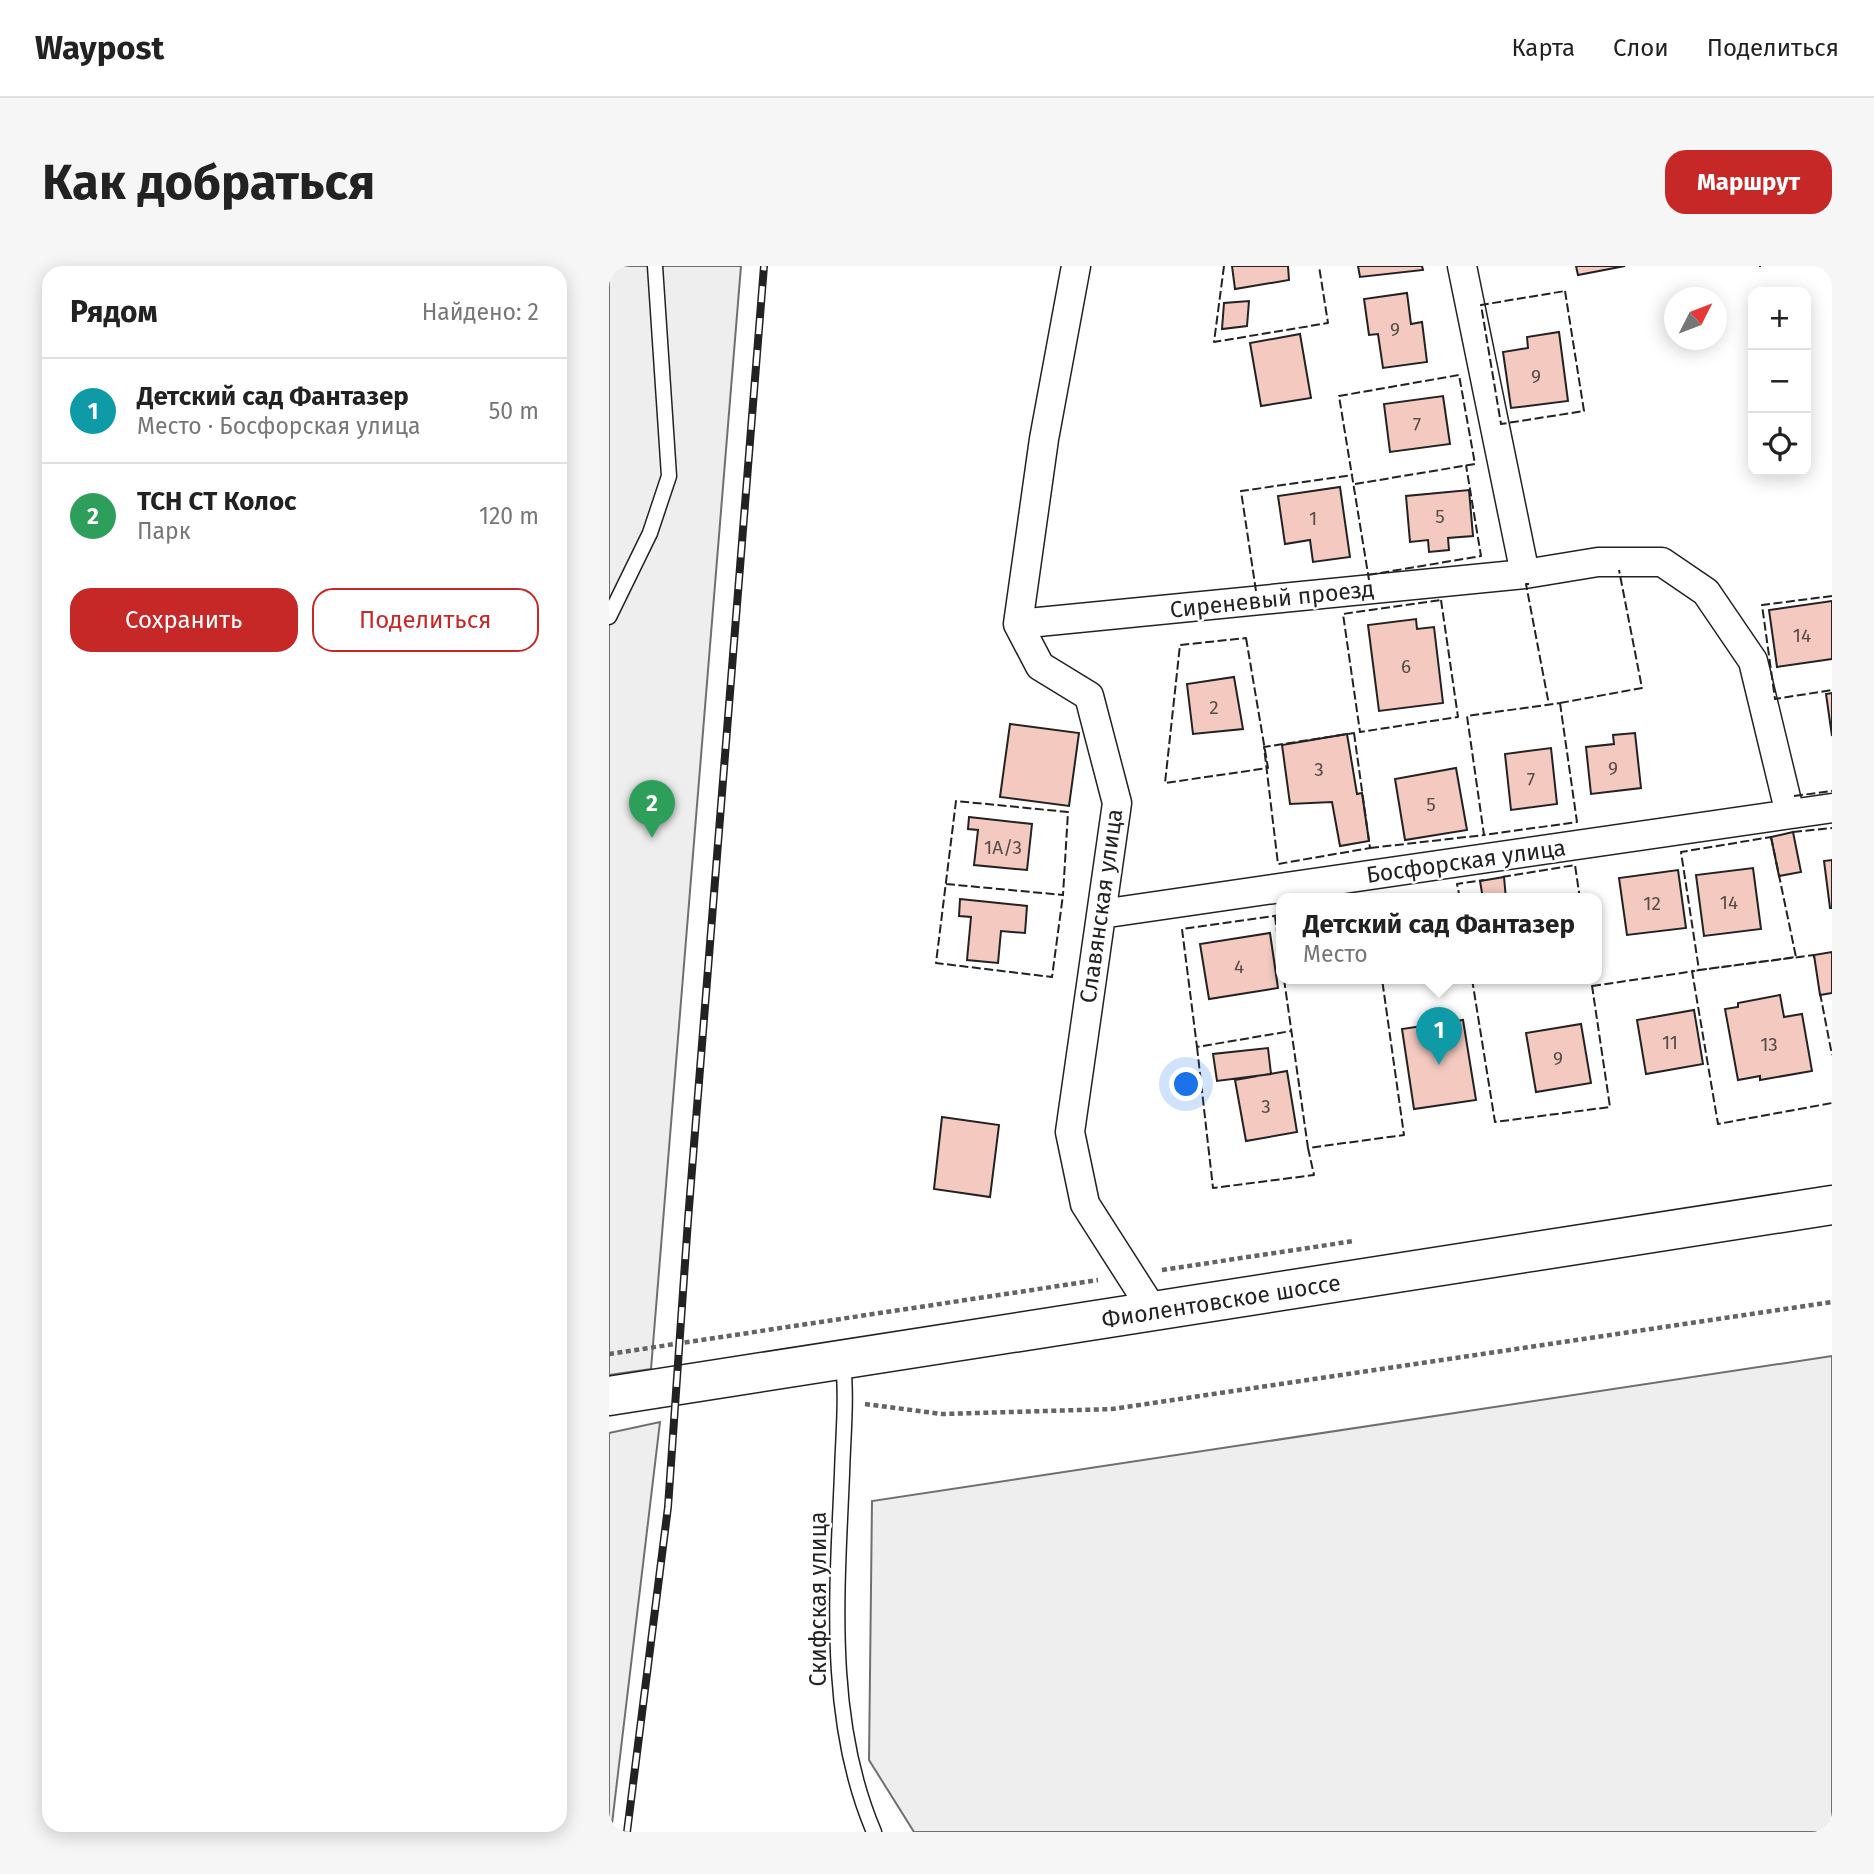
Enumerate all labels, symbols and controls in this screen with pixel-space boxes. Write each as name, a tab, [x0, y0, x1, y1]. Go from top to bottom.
text: Waypost	[35, 28, 164, 68]
text: Карта	[1511, 34, 1575, 62]
text: Слои	[1613, 34, 1669, 62]
text: Поделиться	[1707, 34, 1839, 62]
button: Маршрут	[1665, 150, 1832, 214]
text: Как добраться	[42, 153, 375, 212]
north arrow	[1664, 287, 1727, 350]
map controls	[1748, 287, 1811, 476]
button: +	[1748, 287, 1811, 350]
text: Рядом	[70, 294, 158, 330]
text: Найдено: 2	[422, 298, 539, 326]
house number: 9	[1390, 318, 1400, 341]
button: −	[1748, 350, 1811, 413]
house number: 9	[1531, 365, 1541, 388]
text: Детский сад Фантазер	[137, 381, 409, 412]
text: 1	[88, 397, 98, 425]
text: 50 m	[489, 397, 539, 425]
text: Место · Босфорская улица	[137, 412, 420, 440]
house number: 7	[1413, 413, 1421, 436]
button: locate	[1748, 413, 1811, 476]
text: ТСН СТ Колос	[137, 486, 297, 517]
text: 2	[87, 502, 99, 530]
text: 120 m	[479, 502, 539, 530]
house number: 5	[1435, 505, 1445, 528]
house number: 1	[1309, 507, 1317, 530]
text: Парк	[137, 517, 191, 545]
street label: Сиреневый проезд	[1169, 574, 1375, 624]
button: Сохранить	[70, 588, 298, 652]
button: Поделиться	[312, 588, 539, 652]
house number: 14	[1793, 624, 1811, 647]
house number: 6	[1401, 655, 1411, 678]
house number: 2	[1209, 696, 1219, 719]
house number: 9	[1608, 757, 1618, 780]
house number: 3	[1314, 758, 1324, 781]
house number: 7	[1527, 768, 1535, 791]
pin: 2	[629, 780, 675, 838]
house number: 5	[1426, 793, 1436, 816]
street label: Славянская улица	[1074, 807, 1128, 1005]
street label: Босфорская улица	[1364, 833, 1568, 889]
house number: 1А/3	[984, 836, 1022, 859]
house number: 14	[1720, 891, 1738, 914]
house number: 12	[1643, 892, 1661, 915]
popup	[1276, 893, 1602, 984]
text: Детский сад Фантазер	[1303, 909, 1575, 940]
text: Место	[1303, 940, 1368, 968]
house number: 4	[1234, 955, 1244, 978]
pin: 1	[1416, 1007, 1462, 1065]
house number: 11	[1662, 1031, 1678, 1054]
house number: 13	[1760, 1033, 1778, 1056]
house number: 9	[1553, 1047, 1563, 1070]
your location	[1169, 1067, 1203, 1101]
house number: 3	[1261, 1095, 1271, 1118]
street label: Фиолентовское шоссе	[1100, 1268, 1342, 1334]
street label: Скифская улица	[804, 1512, 832, 1686]

